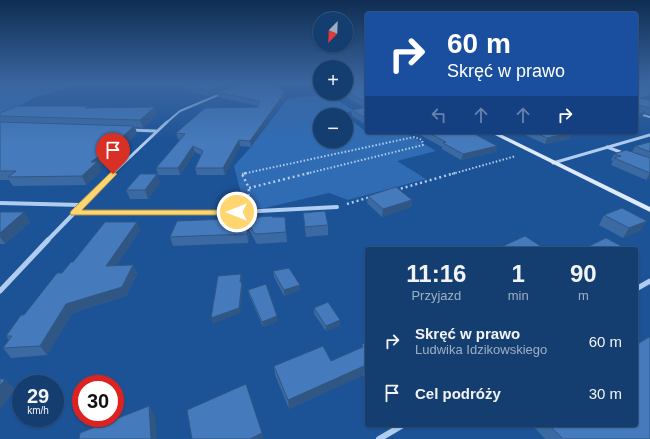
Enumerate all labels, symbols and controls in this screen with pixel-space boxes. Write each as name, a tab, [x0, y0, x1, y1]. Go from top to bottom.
north arrow	[313, 12, 353, 52]
map controls	[313, 12, 353, 148]
icon: right	[381, 28, 433, 80]
text: 60 m	[447, 28, 511, 59]
button: +	[313, 60, 353, 100]
text: Skręć w prawo	[447, 61, 565, 81]
icon: left	[428, 104, 450, 126]
icon: ahead	[470, 104, 492, 126]
icon: ahead	[512, 104, 534, 126]
icon: right	[554, 104, 576, 126]
button: −	[313, 108, 353, 148]
pin	[96, 133, 130, 174]
icon: arrive	[102, 139, 124, 161]
position arrow	[216, 191, 258, 233]
text: 11:16	[406, 260, 466, 287]
text: 1	[511, 260, 525, 287]
text: 90	[570, 260, 597, 287]
text: Przyjazd	[411, 288, 461, 303]
text: min	[508, 288, 529, 303]
text: m	[578, 288, 589, 303]
text: Skręć w prawo	[415, 325, 520, 342]
icon: right	[381, 330, 403, 352]
text: 60 m	[589, 333, 622, 350]
text: Ludwika Idzikowskiego	[415, 342, 547, 357]
speed limit sign: 30	[72, 375, 124, 427]
icon: arrive	[381, 382, 403, 404]
text: 29	[27, 385, 49, 407]
text: Cel podróży	[415, 385, 501, 402]
text: 30 m	[589, 385, 622, 402]
text: km/h	[27, 405, 49, 416]

